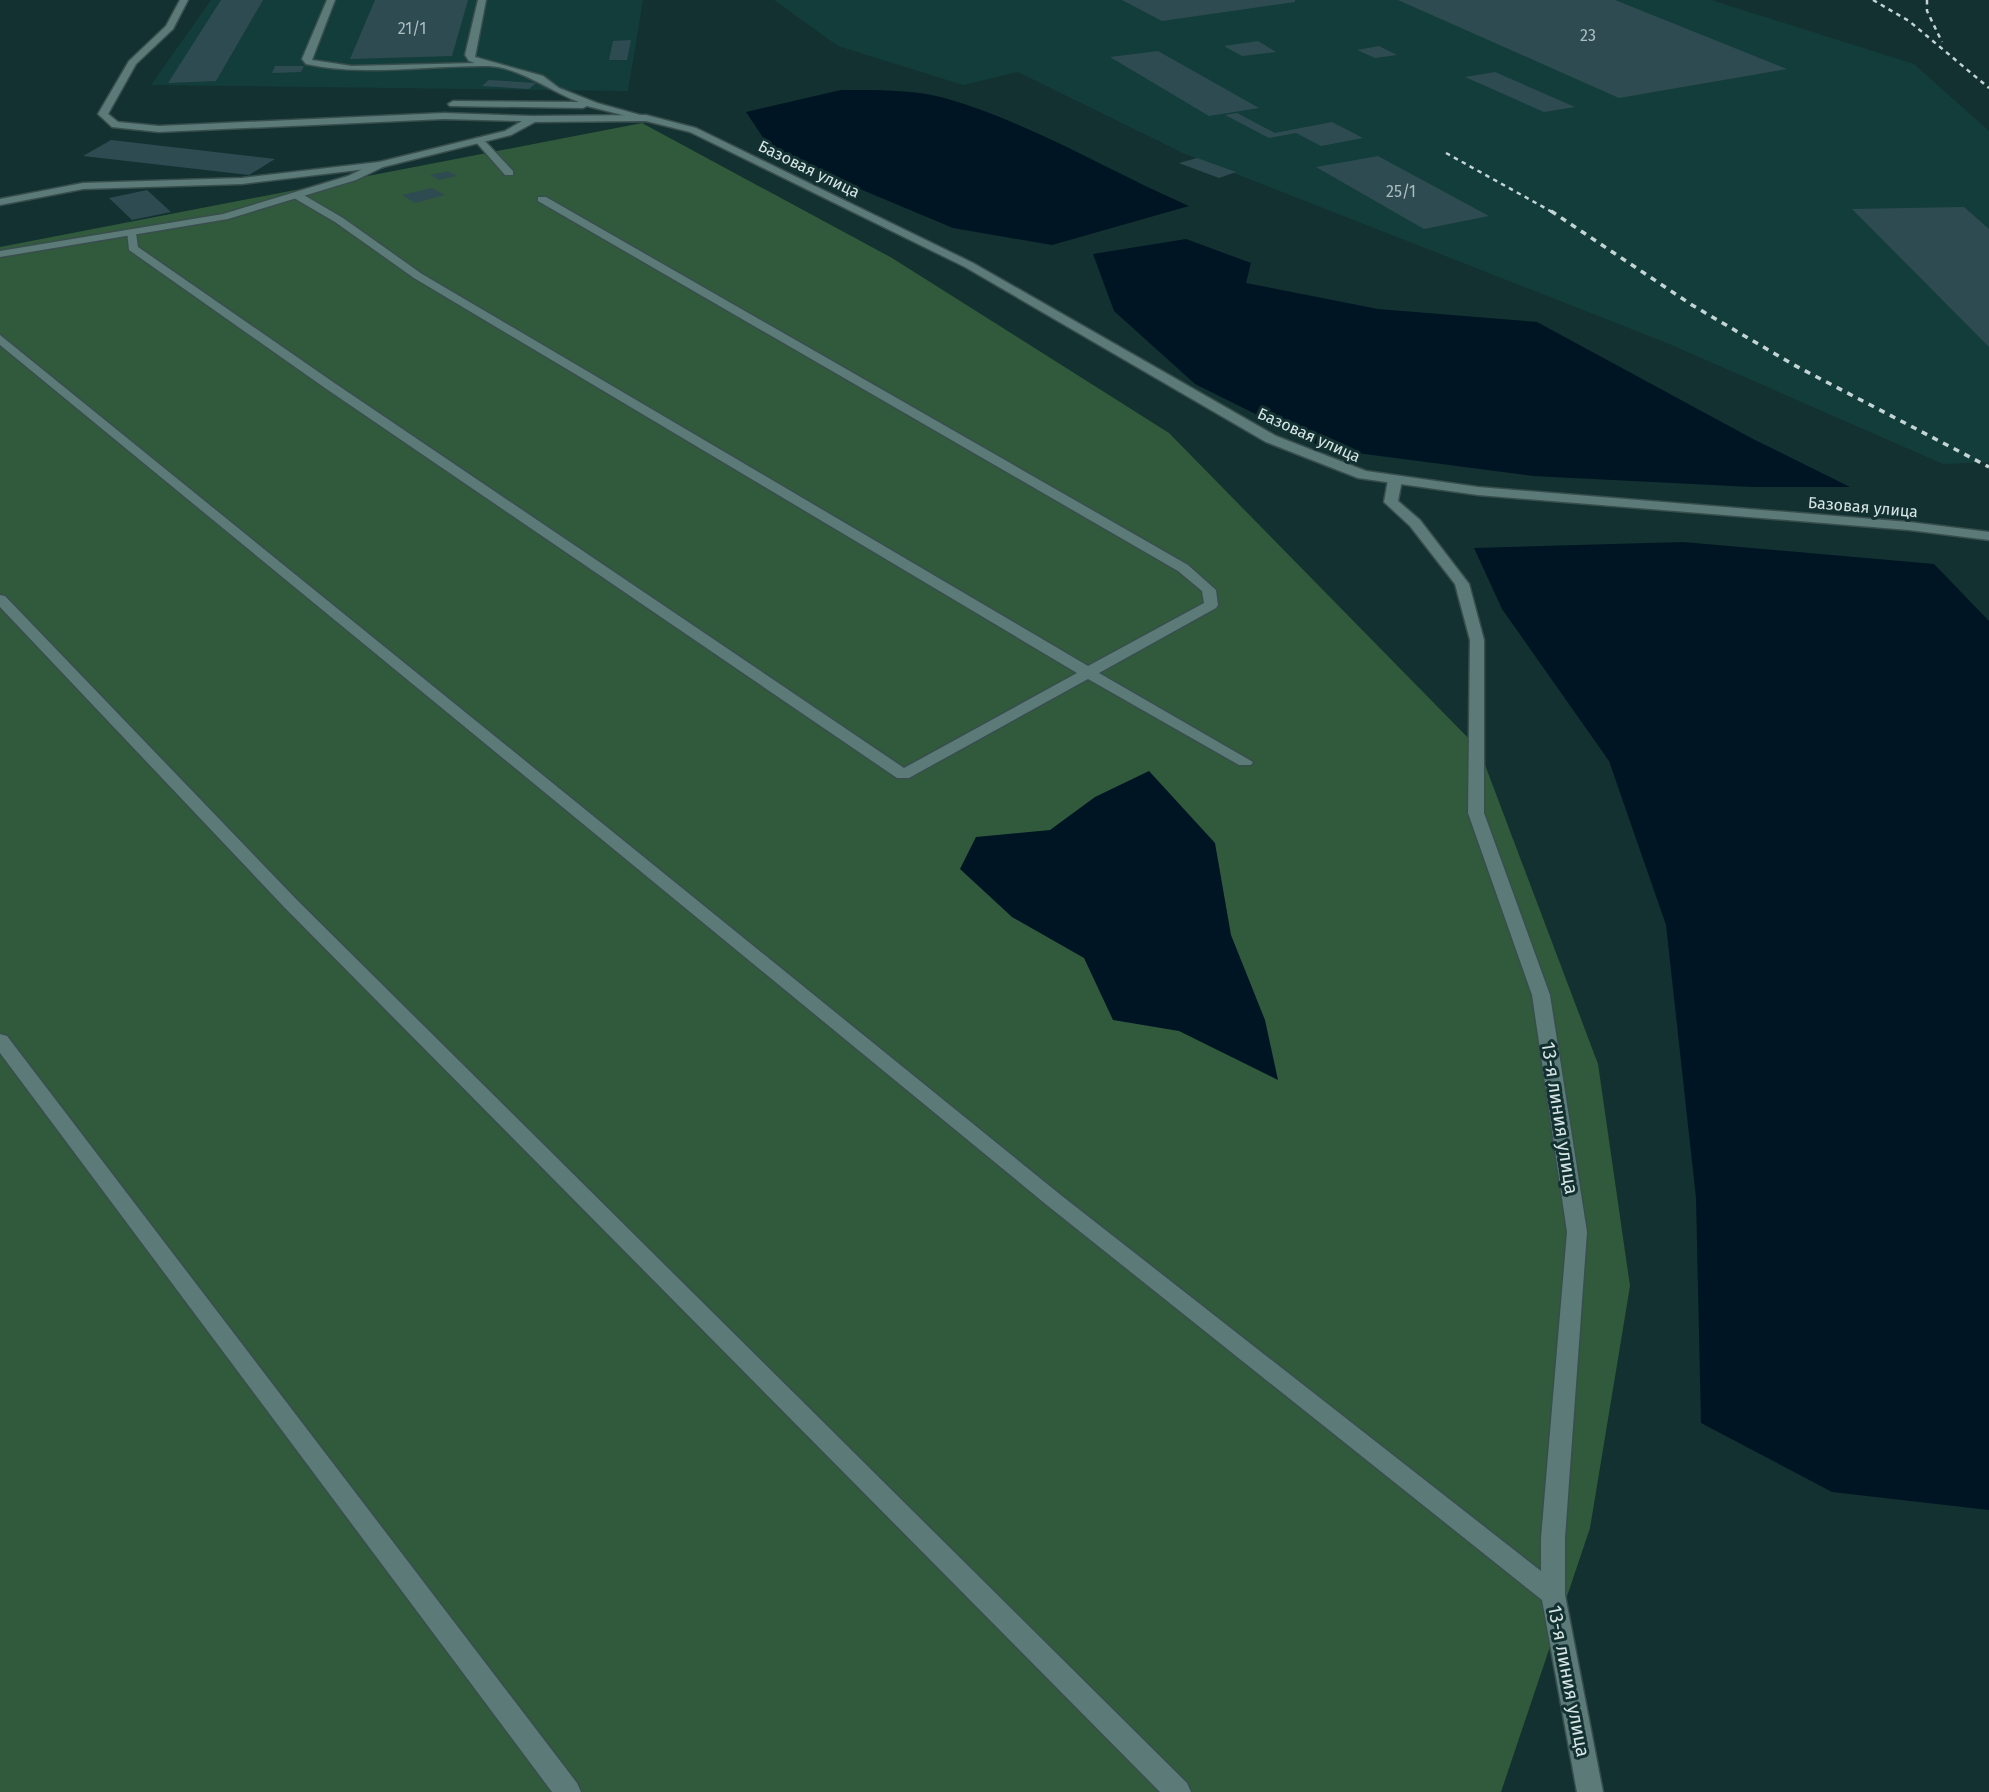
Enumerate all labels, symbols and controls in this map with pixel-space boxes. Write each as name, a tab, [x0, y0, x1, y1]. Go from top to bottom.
house number: 21/1	[398, 19, 426, 38]
house number: 23	[1580, 26, 1596, 45]
street label: Базовая улица	[755, 136, 863, 202]
house number: 25/1	[1386, 182, 1416, 201]
street label: Базовая улица	[1255, 404, 1363, 466]
street label: Базовая улица	[1807, 493, 1919, 521]
street label: 13-я линия улица	[1537, 1040, 1583, 1196]
street label: 13-я линия улица	[1543, 1603, 1595, 1759]

